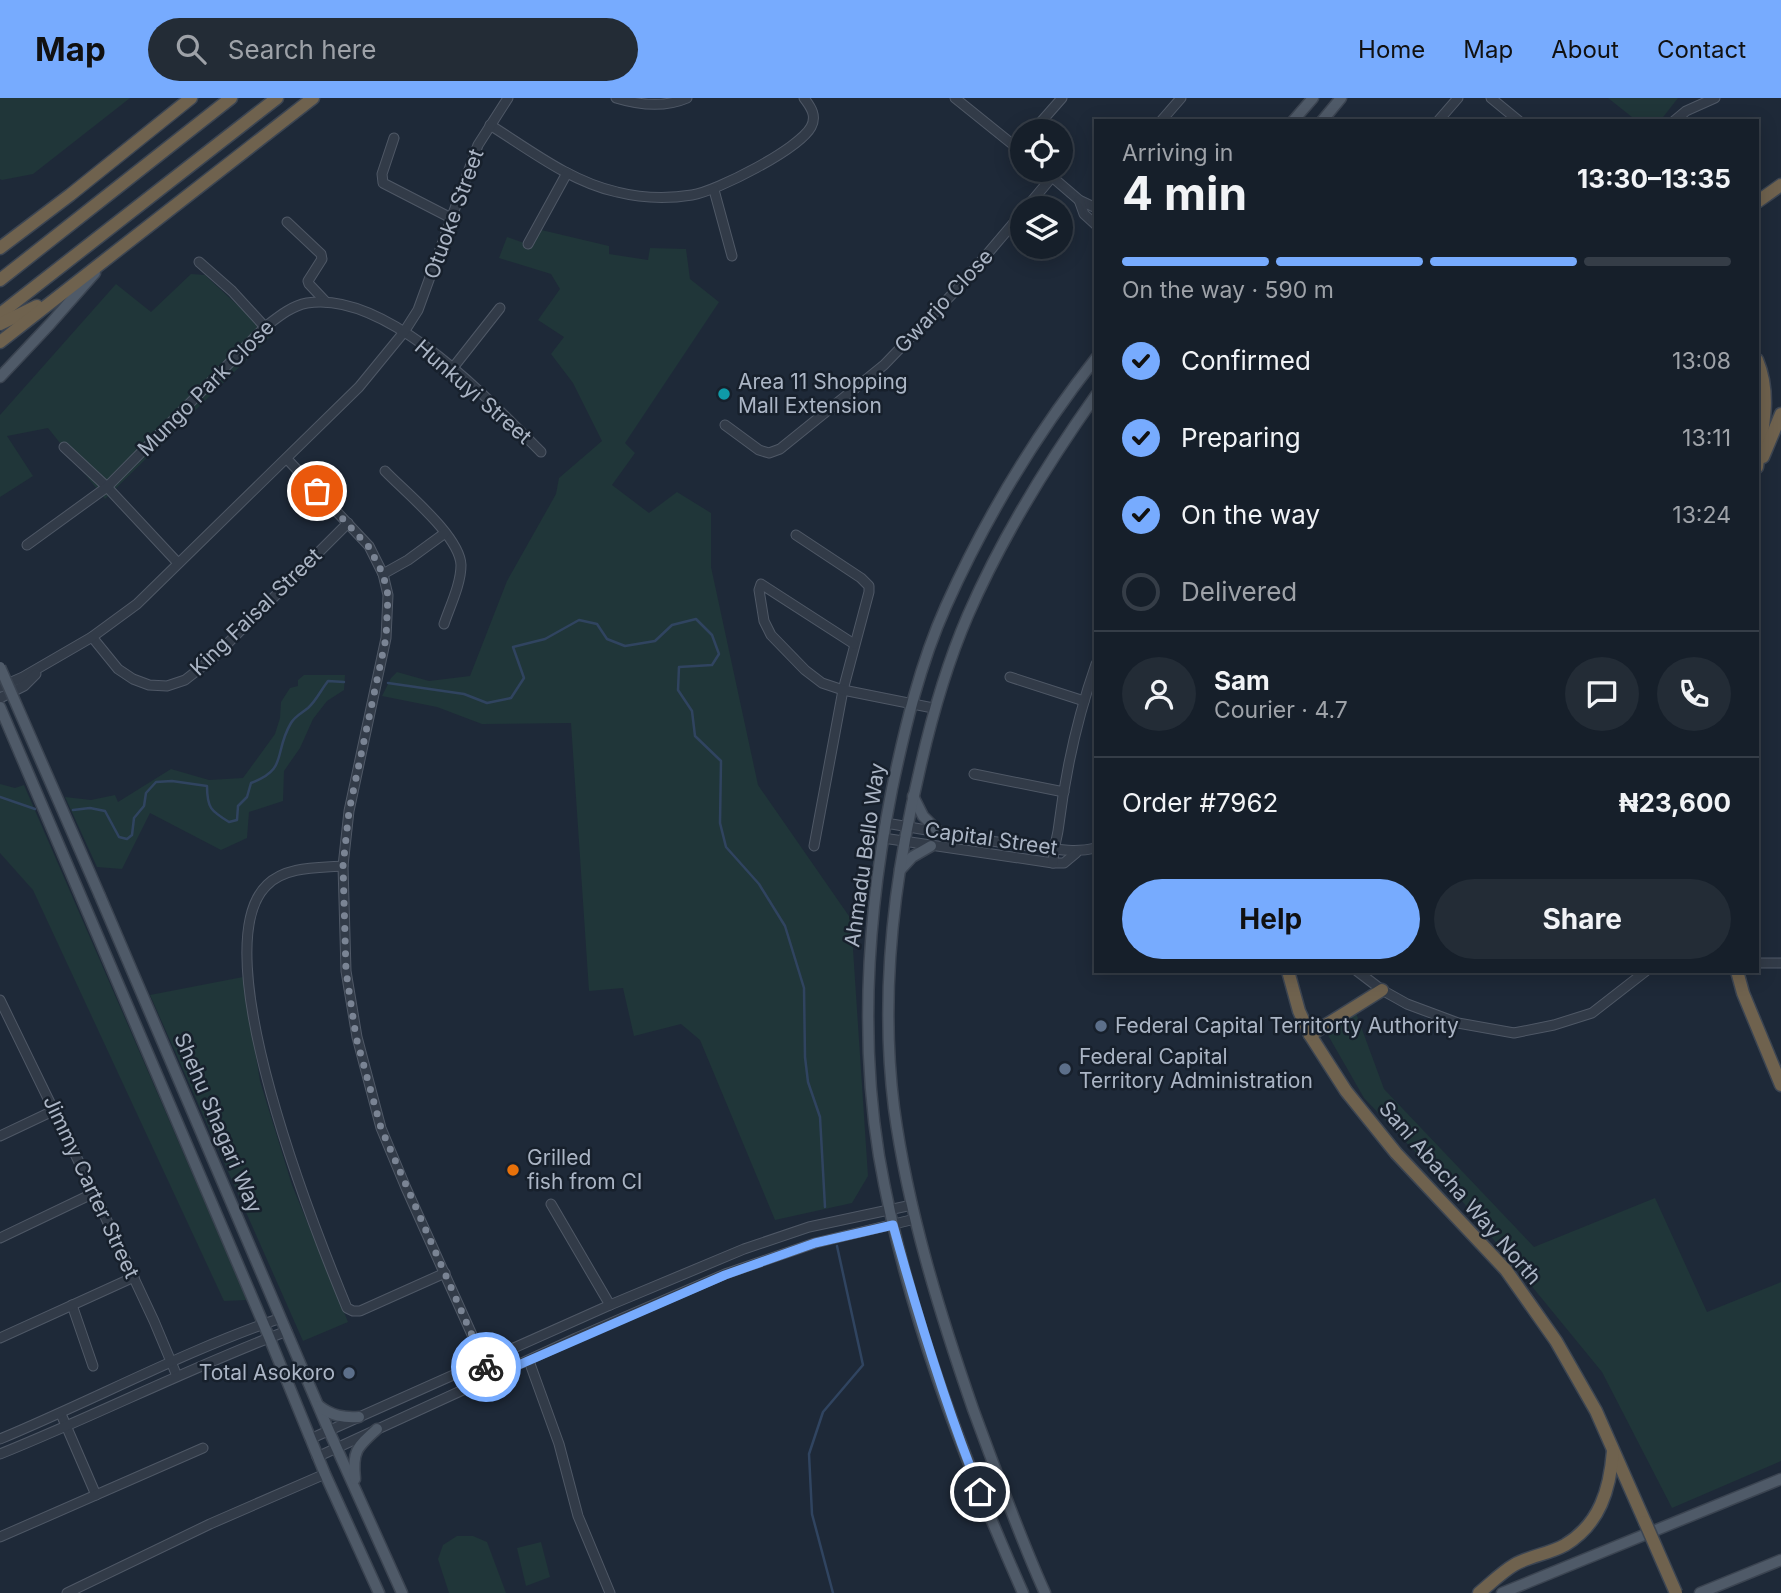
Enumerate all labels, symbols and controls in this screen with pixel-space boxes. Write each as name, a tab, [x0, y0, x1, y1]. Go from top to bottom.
search box	[148, 18, 638, 81]
text: Map	[35, 29, 106, 69]
icon: search	[172, 30, 210, 68]
text: Search here	[228, 34, 376, 65]
text: Home	[1358, 35, 1425, 64]
text: Map	[1463, 35, 1513, 64]
text: About	[1551, 35, 1619, 64]
text: Contact	[1657, 35, 1746, 64]
map controls	[1010, 119, 1073, 259]
button: locate	[1010, 119, 1073, 182]
text: Arriving in	[1122, 139, 1233, 167]
street label: Otuoke Street	[418, 145, 489, 282]
text: 13:30–13:35	[1577, 163, 1731, 194]
text: 4 min	[1122, 165, 1247, 221]
button: layers	[1010, 196, 1073, 259]
street label: Gwarjo Close	[889, 244, 998, 358]
text: On the way · 590 m	[1122, 276, 1334, 304]
street label: Mungo Park Close	[132, 314, 279, 461]
street label: Hunkuyi Street	[410, 334, 537, 449]
icon: check	[1122, 342, 1160, 380]
text: Confirmed	[1181, 345, 1311, 376]
text: 13:08	[1672, 347, 1731, 375]
place label: Area 11 Shopping Mall Extension	[738, 369, 908, 418]
marker: Area 11 Shopping Mall Extension	[716, 386, 732, 402]
icon: check	[1122, 419, 1160, 457]
text: Preparing	[1181, 422, 1301, 453]
text: 13:11	[1682, 424, 1731, 452]
pin	[287, 461, 347, 521]
icon: bag	[298, 472, 336, 510]
icon: check	[1122, 496, 1160, 534]
text: On the way	[1181, 499, 1320, 530]
text: 13:24	[1672, 501, 1731, 529]
street label: King Faisal Street	[185, 543, 327, 681]
text: Delivered	[1181, 576, 1297, 607]
button: person	[1122, 657, 1196, 731]
button: chat	[1565, 657, 1639, 731]
button: phone	[1657, 657, 1731, 731]
text: Sam	[1214, 665, 1270, 696]
text: Courier · 4.7	[1214, 696, 1348, 724]
street label: Ahmadu Bello Way	[839, 761, 890, 949]
text: Order #7962	[1122, 787, 1278, 818]
text: ₦23,600	[1619, 787, 1731, 818]
street label: Capital Street	[923, 817, 1059, 860]
button: Help	[1122, 879, 1420, 959]
button: Share	[1434, 879, 1731, 959]
place label: Federal Capital Territorty Authority	[1115, 1013, 1459, 1038]
marker: Federal Capital Territorty Authority	[1093, 1018, 1109, 1034]
street label: Shehu Shagari Way	[169, 1029, 268, 1217]
place label: Federal Capital Territory Administration	[1079, 1044, 1313, 1093]
marker: Federal Capital Territory Administration	[1057, 1061, 1073, 1077]
street label: Jimmy Carter Street	[38, 1092, 145, 1282]
street label: Sani Abacha Way North	[1374, 1096, 1547, 1290]
place label: Grilled fish from CI	[527, 1145, 642, 1194]
marker: Grilled fish from CI	[505, 1162, 521, 1178]
courier	[451, 1332, 521, 1402]
icon: bike	[467, 1348, 505, 1386]
place label: Total Asokoro	[199, 1360, 335, 1385]
marker: Total Asokoro	[341, 1365, 357, 1381]
pin	[950, 1462, 1010, 1522]
icon: home	[961, 1473, 999, 1511]

